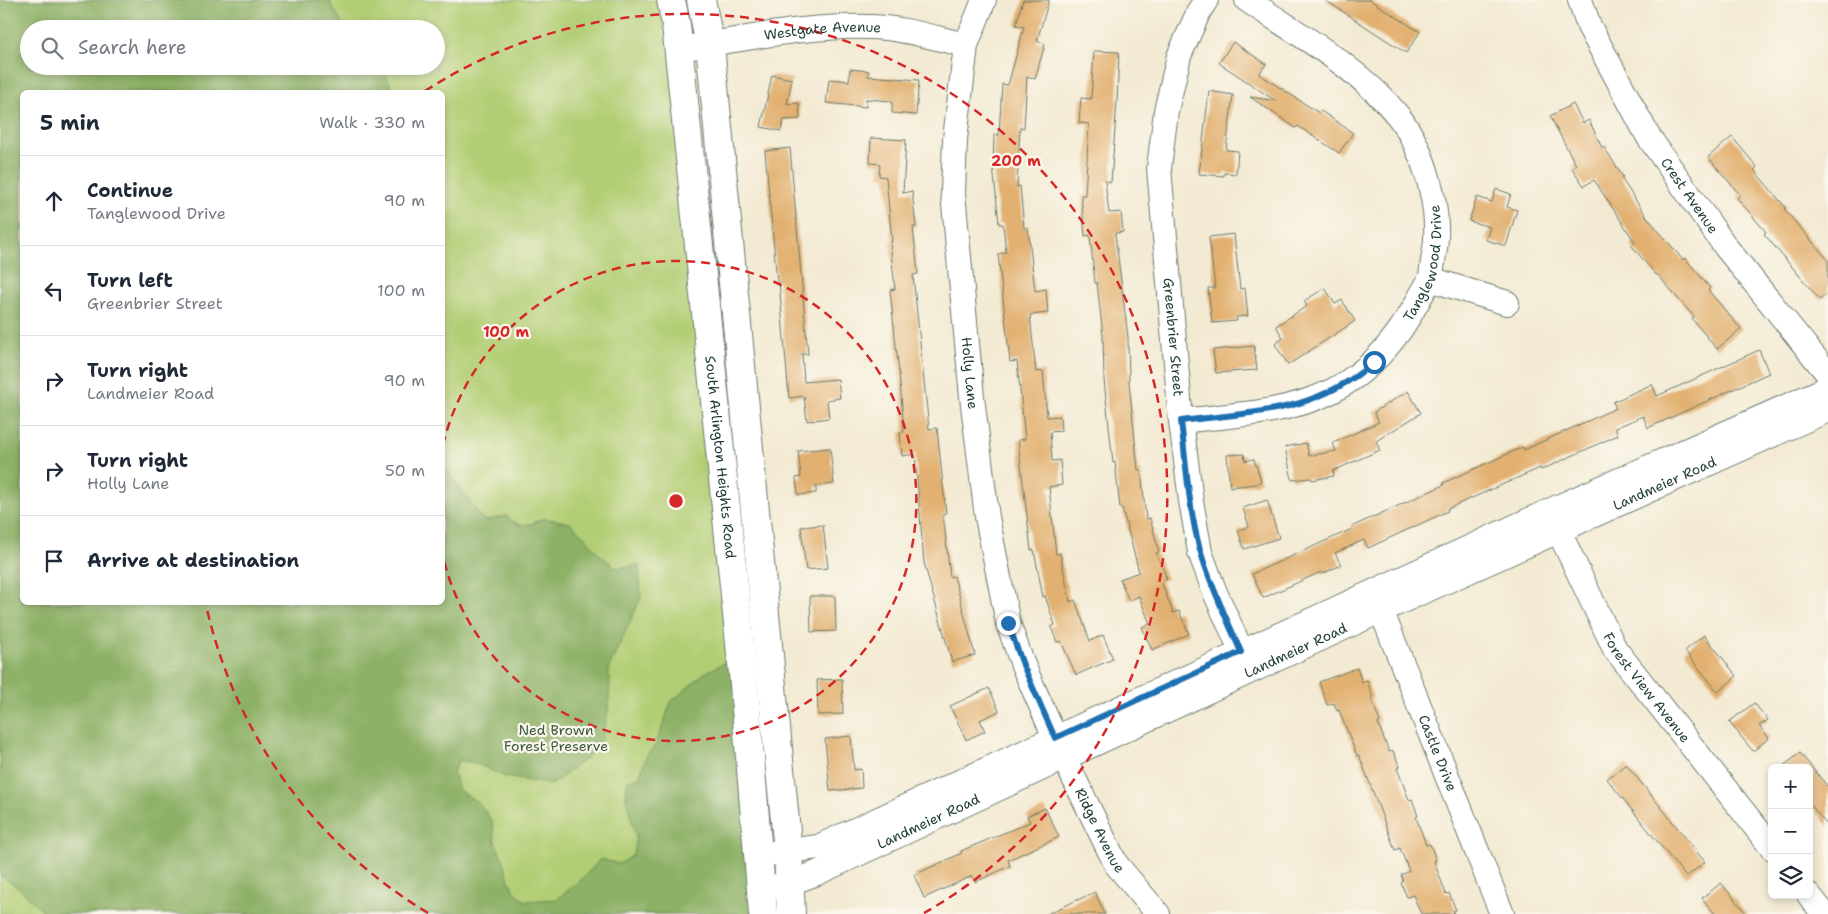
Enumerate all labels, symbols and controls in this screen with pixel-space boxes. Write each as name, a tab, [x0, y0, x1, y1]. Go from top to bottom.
street label: Westgate Avenue	[763, 18, 882, 44]
search box	[20, 20, 445, 75]
icon: search	[38, 34, 66, 62]
text: Search here	[78, 35, 187, 60]
text: 5 min	[40, 109, 100, 137]
text: Walk · 330 m	[319, 112, 425, 133]
text: 200 m	[991, 151, 1041, 171]
street label: Crest Avenue	[1657, 154, 1722, 237]
text: Continue	[87, 178, 173, 203]
icon: ahead	[40, 187, 68, 215]
text: 90 m	[384, 190, 425, 211]
text: Tanglewood Drive	[87, 203, 226, 224]
street label: Tanglewood Drive	[1399, 204, 1445, 325]
text: Turn left	[87, 268, 173, 293]
icon: left	[40, 277, 68, 305]
street label: Greenbrier Street	[1160, 277, 1188, 397]
text: 100 m	[377, 280, 425, 301]
text: Greenbrier Street	[87, 293, 223, 314]
text: 100 m	[483, 322, 529, 342]
street label: Holly Lane	[957, 336, 982, 410]
route start	[1363, 351, 1386, 374]
street label: South Arlington Heights Road	[701, 355, 740, 560]
text: Turn right	[87, 358, 188, 383]
icon: right	[40, 367, 68, 395]
text: 90 m	[384, 370, 425, 391]
text: Landmeier Road	[87, 383, 214, 404]
text: Turn right	[87, 448, 188, 473]
street label: Landmeier Road	[1610, 452, 1719, 514]
icon: right	[40, 457, 68, 485]
text: 50 m	[385, 460, 425, 481]
text: Holly Lane	[87, 473, 169, 494]
centre of rings	[667, 492, 685, 510]
icon: arrive	[40, 547, 68, 575]
text: Arrive at destination	[87, 548, 299, 573]
route end	[997, 612, 1020, 635]
street label: Landmeier Road	[1241, 619, 1350, 682]
street label: Forest View Avenue	[1599, 630, 1694, 746]
street label: Castle Drive	[1415, 712, 1461, 794]
park label: Ned Brown Forest Preserve	[504, 721, 608, 755]
map controls	[1768, 764, 1813, 899]
button: +	[1768, 764, 1813, 809]
street label: Ridge Avenue	[1071, 785, 1129, 877]
street label: Landmeier Road	[874, 789, 983, 853]
button: −	[1768, 809, 1813, 854]
button: layers	[1768, 854, 1813, 899]

